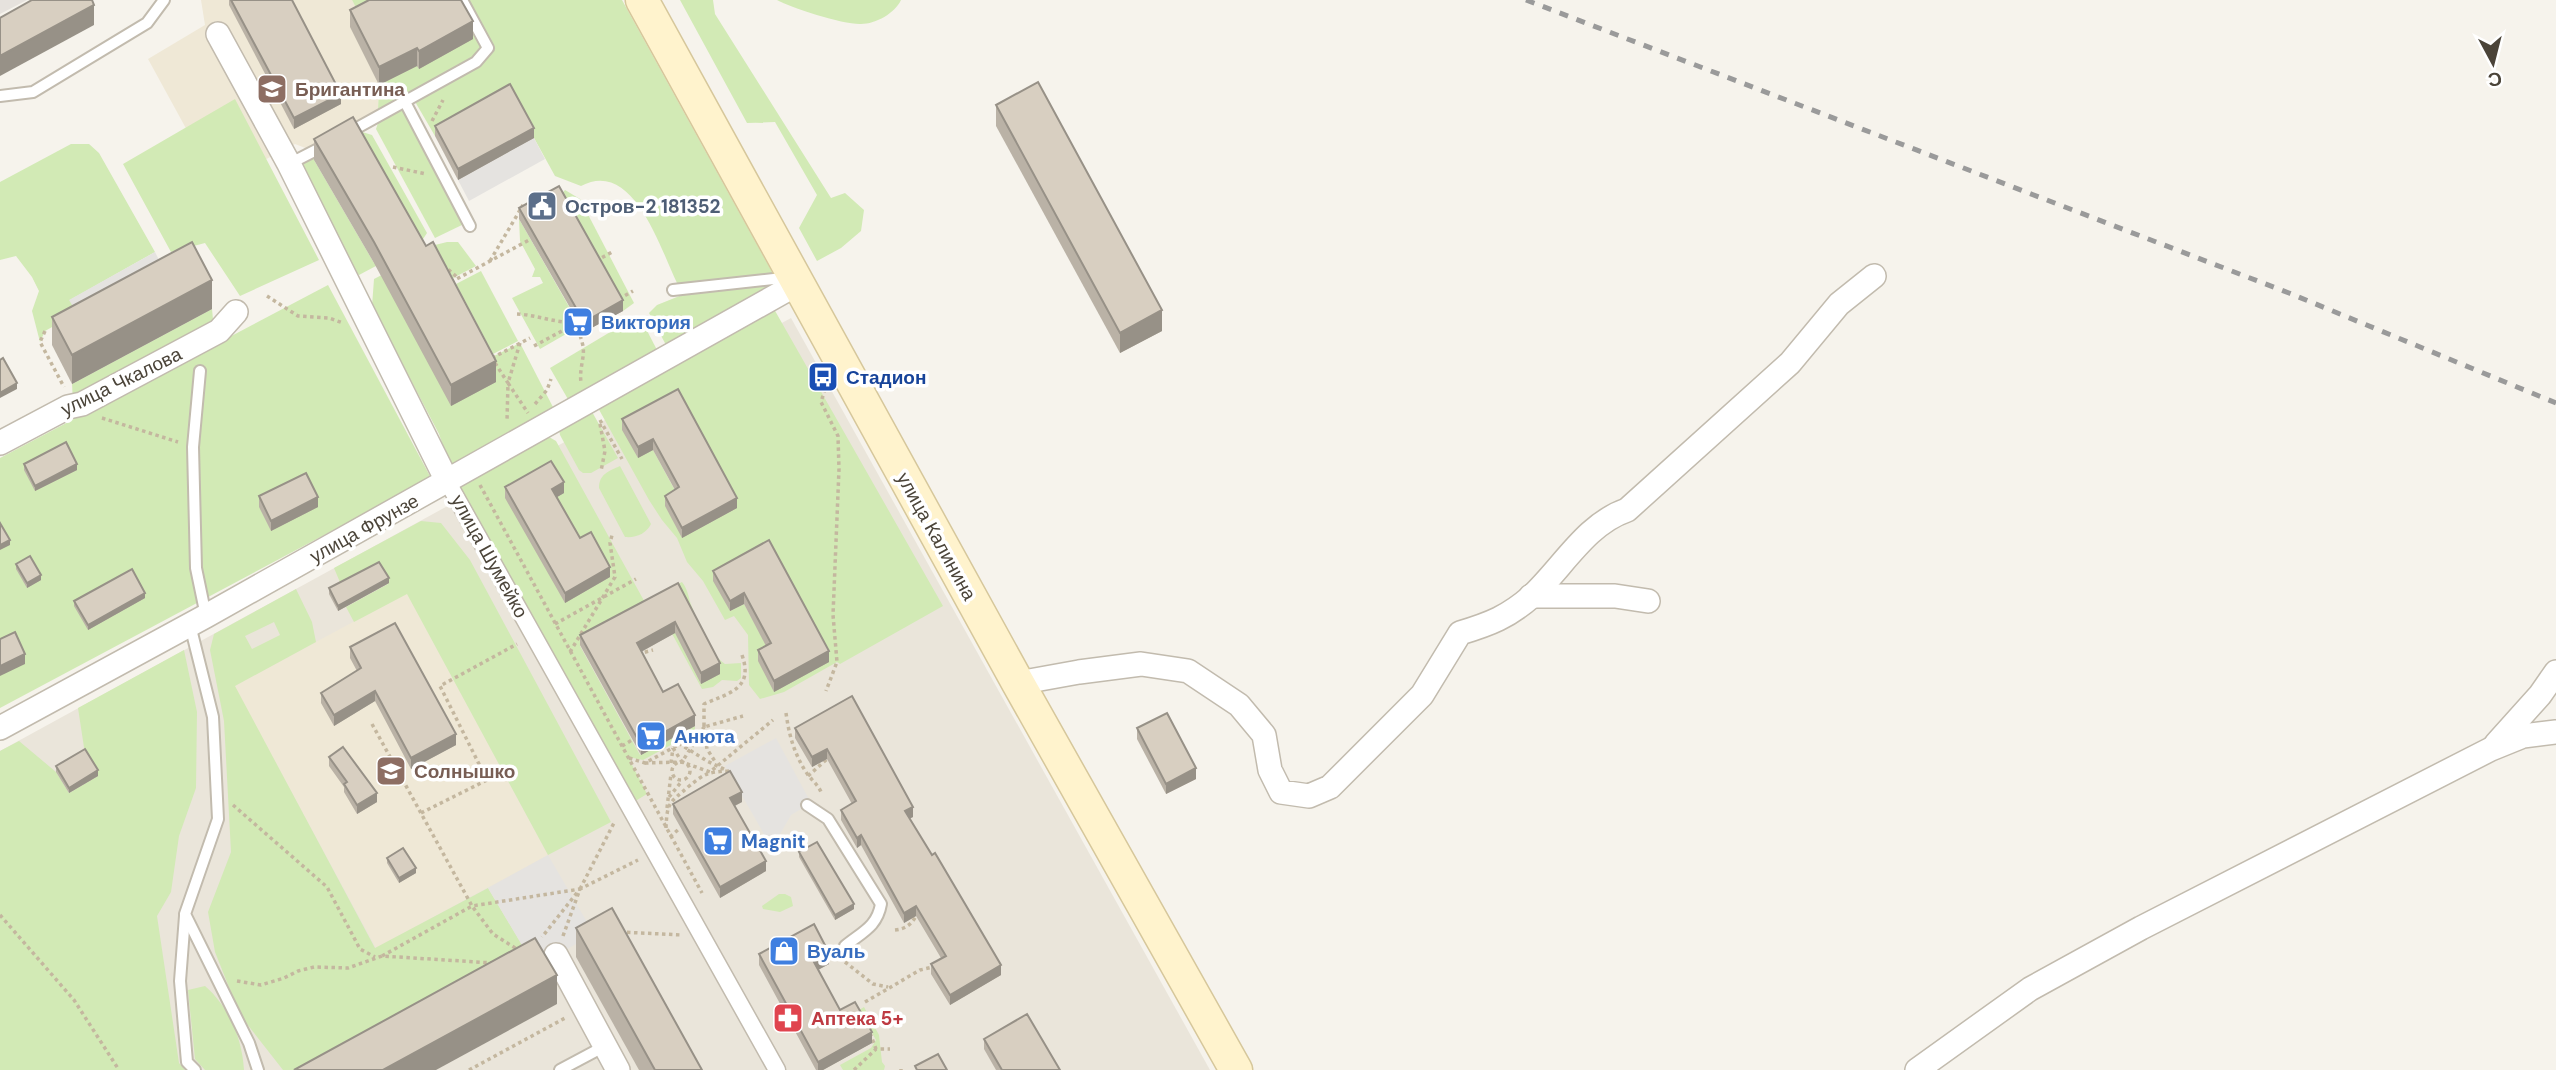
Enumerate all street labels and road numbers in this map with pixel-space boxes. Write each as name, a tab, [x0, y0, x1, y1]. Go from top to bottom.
street label: улица Чкалова	[57, 341, 186, 422]
street label: улица Калинина	[891, 468, 982, 605]
street label: улица Фрунзе	[305, 488, 423, 569]
street label: улица Шумейко	[445, 490, 534, 622]

